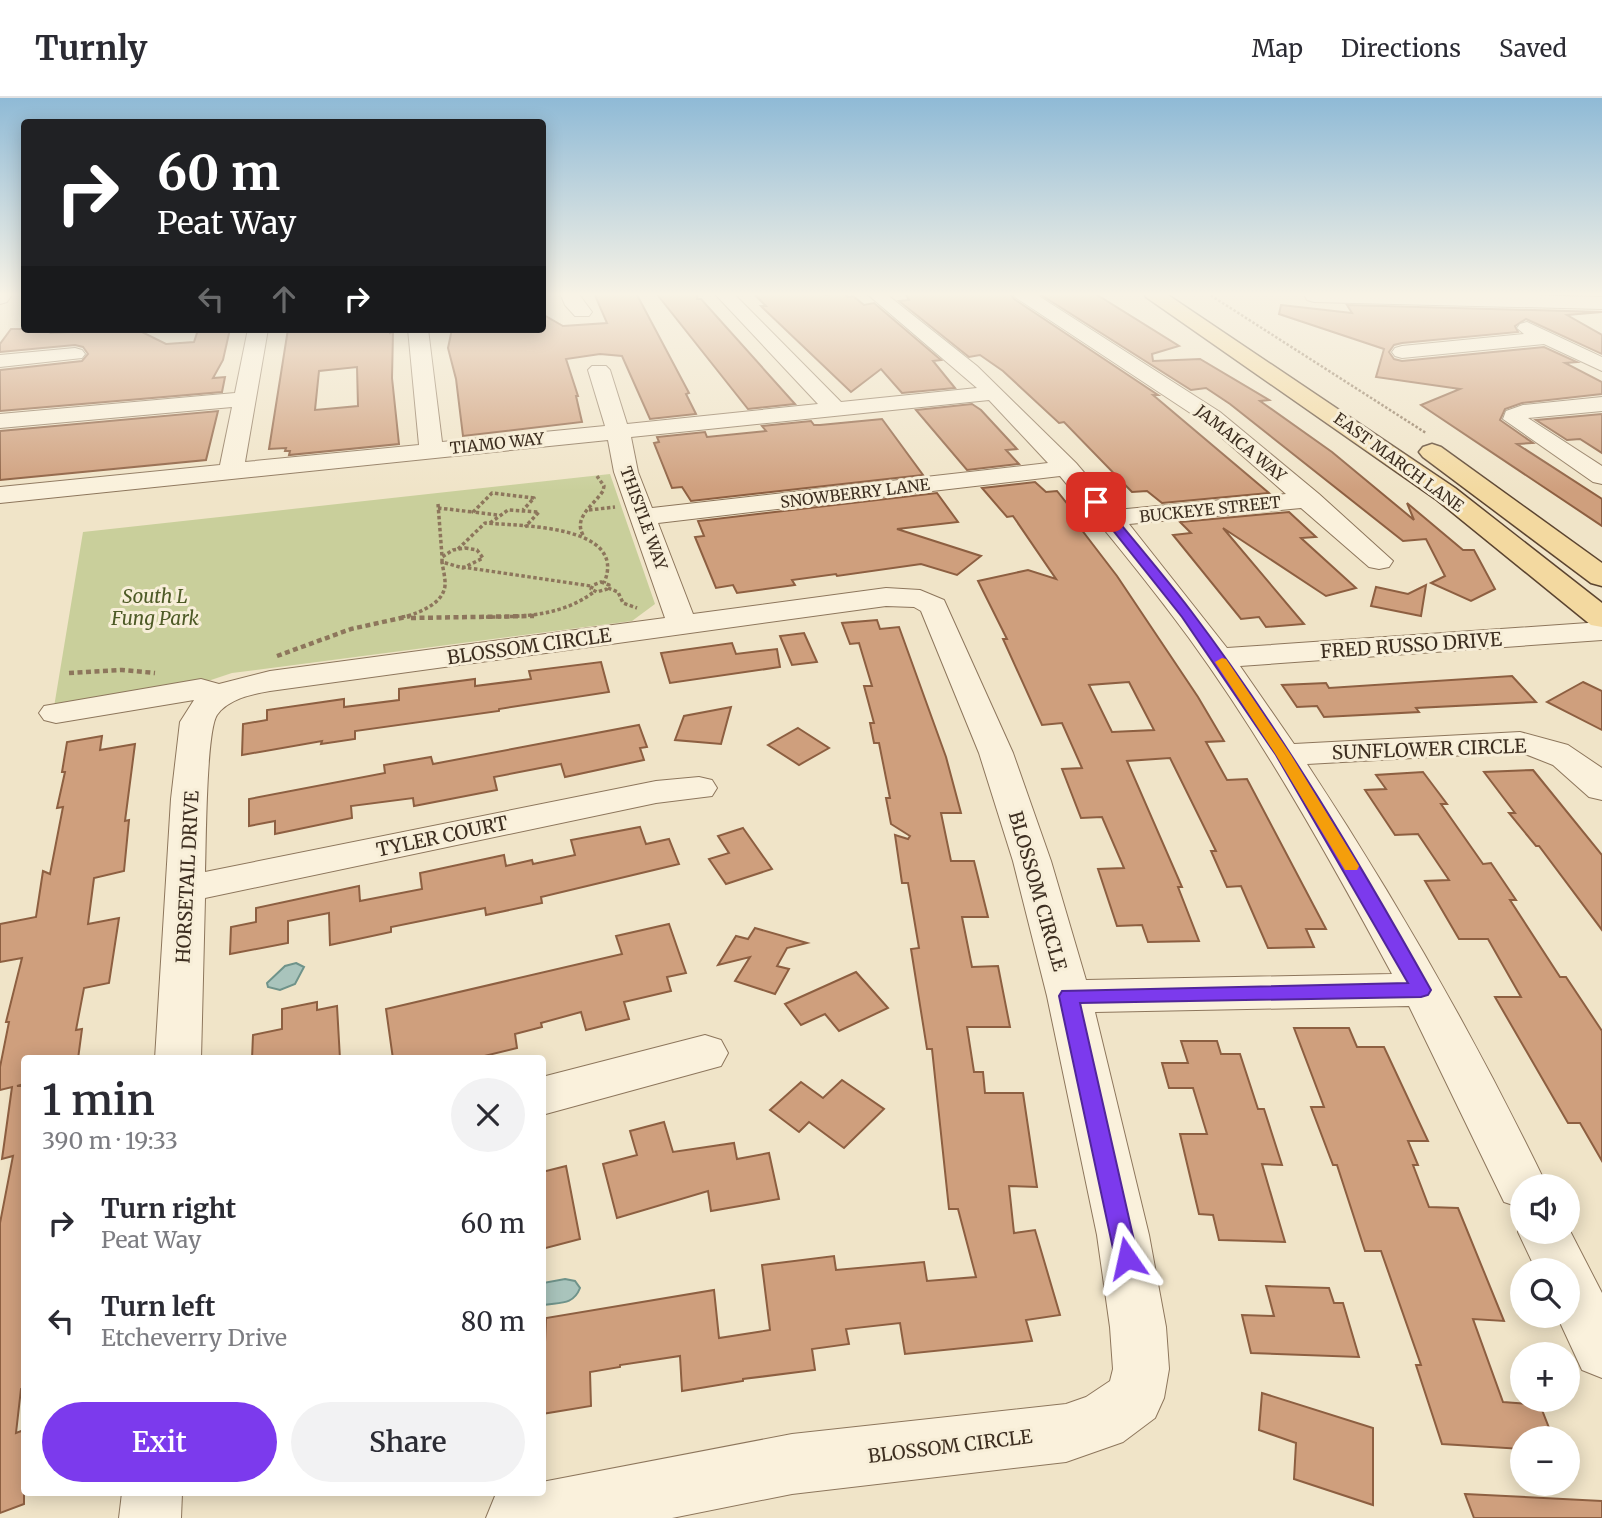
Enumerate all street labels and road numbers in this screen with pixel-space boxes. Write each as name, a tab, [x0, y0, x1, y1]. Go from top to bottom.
street label: JAMAICA WAY	[1191, 400, 1291, 486]
street label: EAST MARCH LANE	[1330, 408, 1469, 516]
street label: TIAMO WAY	[449, 428, 546, 458]
street label: THISTLE WAY	[616, 463, 672, 573]
street label: SNOWBERRY LANE	[779, 474, 932, 512]
street label: BUCKEYE STREET	[1138, 492, 1282, 526]
street label: BLOSSOM CIRCLE	[445, 623, 613, 669]
street label: FRED RUSSO DRIVE	[1319, 627, 1503, 663]
street label: SUNFLOWER CIRCLE	[1331, 734, 1527, 764]
street label: HORSETAIL DRIVE	[170, 790, 204, 964]
street label: BLOSSOM CIRCLE	[1004, 808, 1072, 974]
street label: TYLER COURT	[374, 810, 510, 862]
street label: BLOSSOM CIRCLE	[866, 1424, 1034, 1468]

